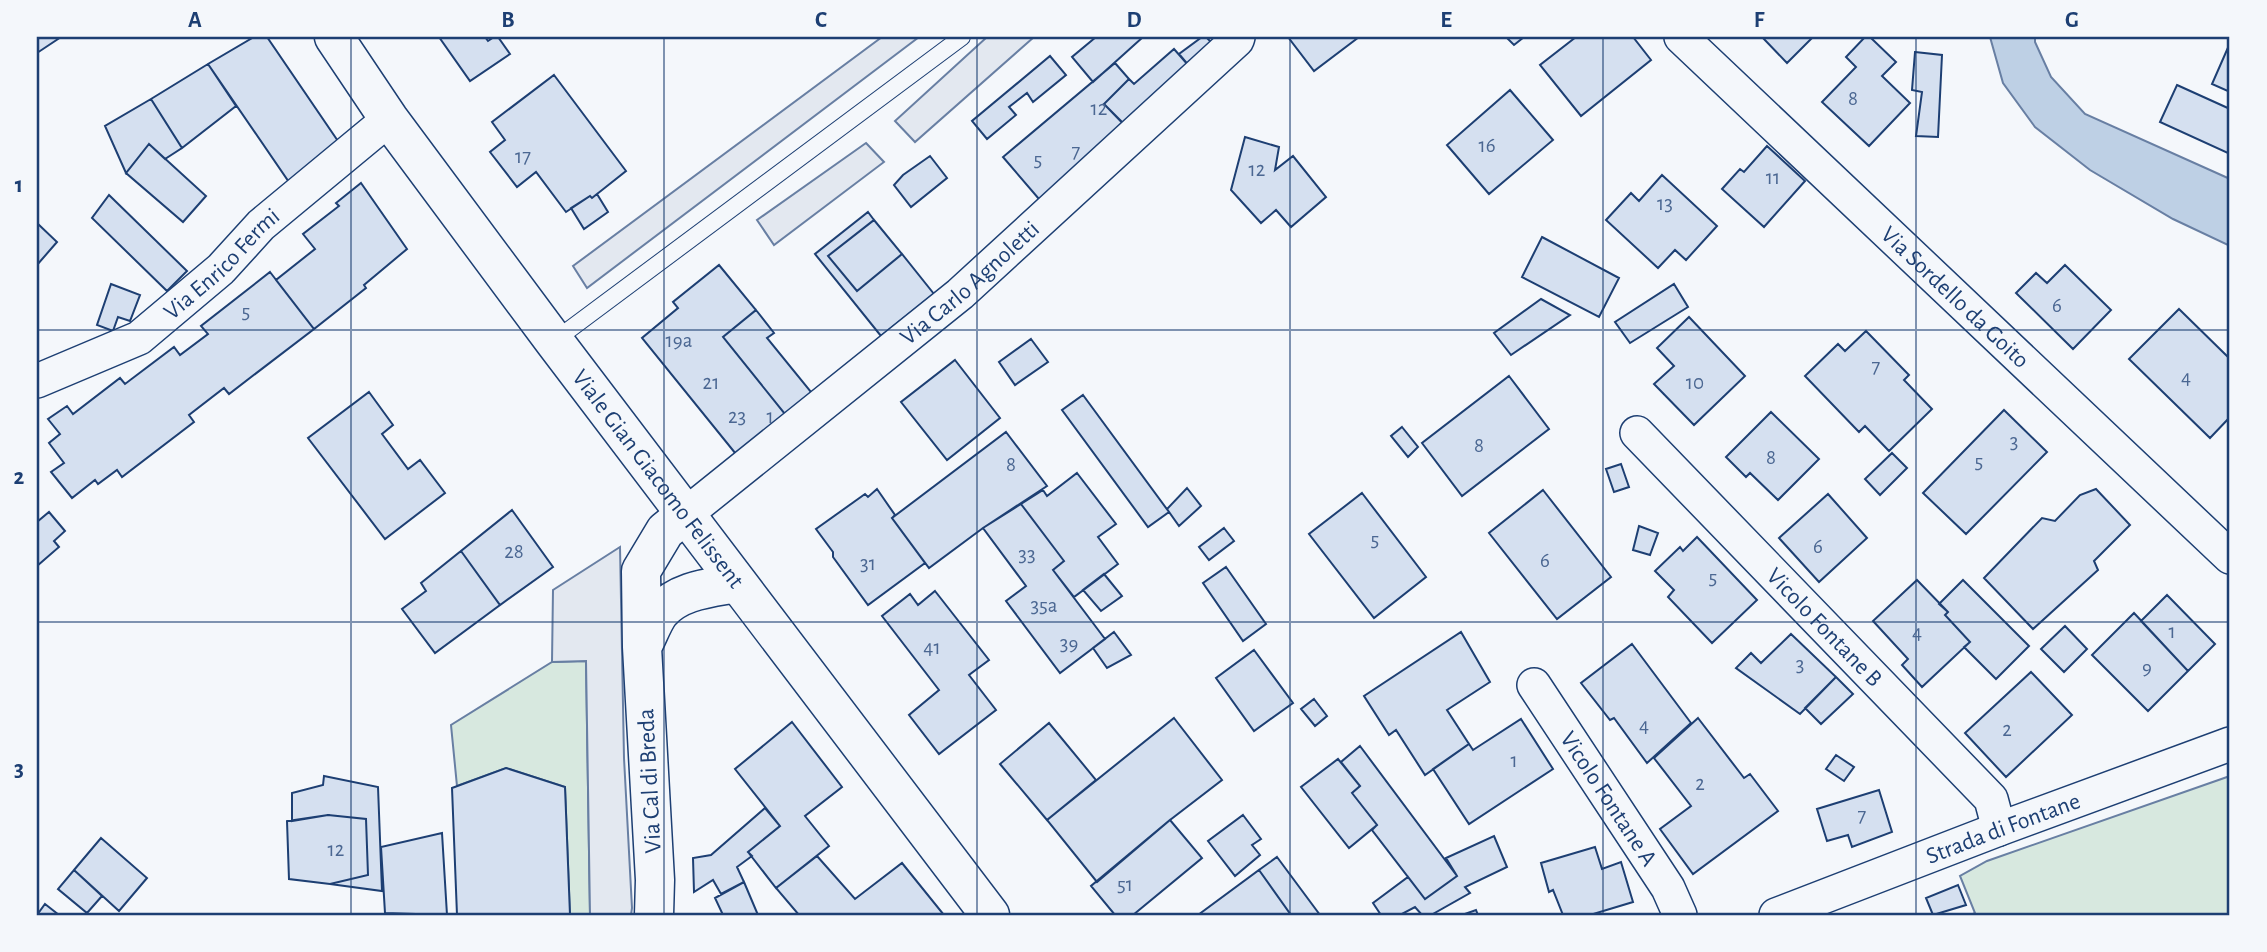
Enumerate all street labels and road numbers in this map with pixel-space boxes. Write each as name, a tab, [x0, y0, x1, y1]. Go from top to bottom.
street label: Via Enrico Fermi	[160, 204, 284, 325]
street label: Via Carlo Agnoletti	[896, 217, 1044, 350]
street label: Via Sordello da Goito	[1876, 222, 2033, 373]
street label: Viale Gian Giacomo Felissent	[567, 365, 748, 593]
street label: Vicolo Fontane B	[1762, 564, 1886, 692]
street label: Via Cal di Breda	[634, 708, 666, 854]
street label: Vicolo Fontane A	[1555, 728, 1661, 871]
street label: Strada di Fontane	[1923, 789, 2084, 869]

